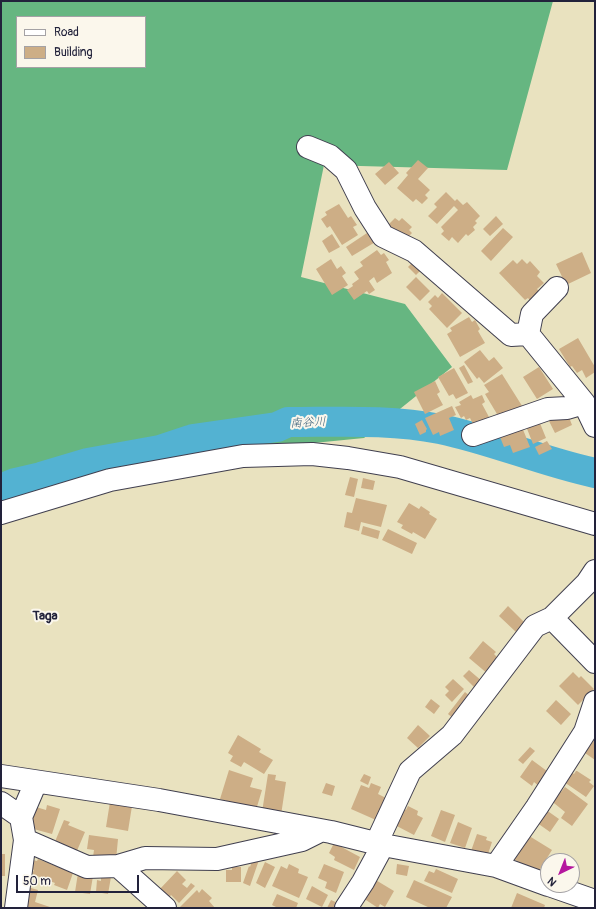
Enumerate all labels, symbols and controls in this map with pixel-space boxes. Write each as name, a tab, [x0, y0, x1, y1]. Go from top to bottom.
legend	[16, 16, 146, 68]
text: Road	[54, 25, 79, 40]
text: Building	[54, 45, 93, 60]
water label: 南谷川	[290, 415, 326, 431]
district label: Taga	[32, 609, 58, 625]
north arrow	[540, 853, 580, 893]
scale bar	[18, 867, 141, 893]
text: 50 m	[23, 874, 51, 889]
text: N	[545, 874, 559, 889]

